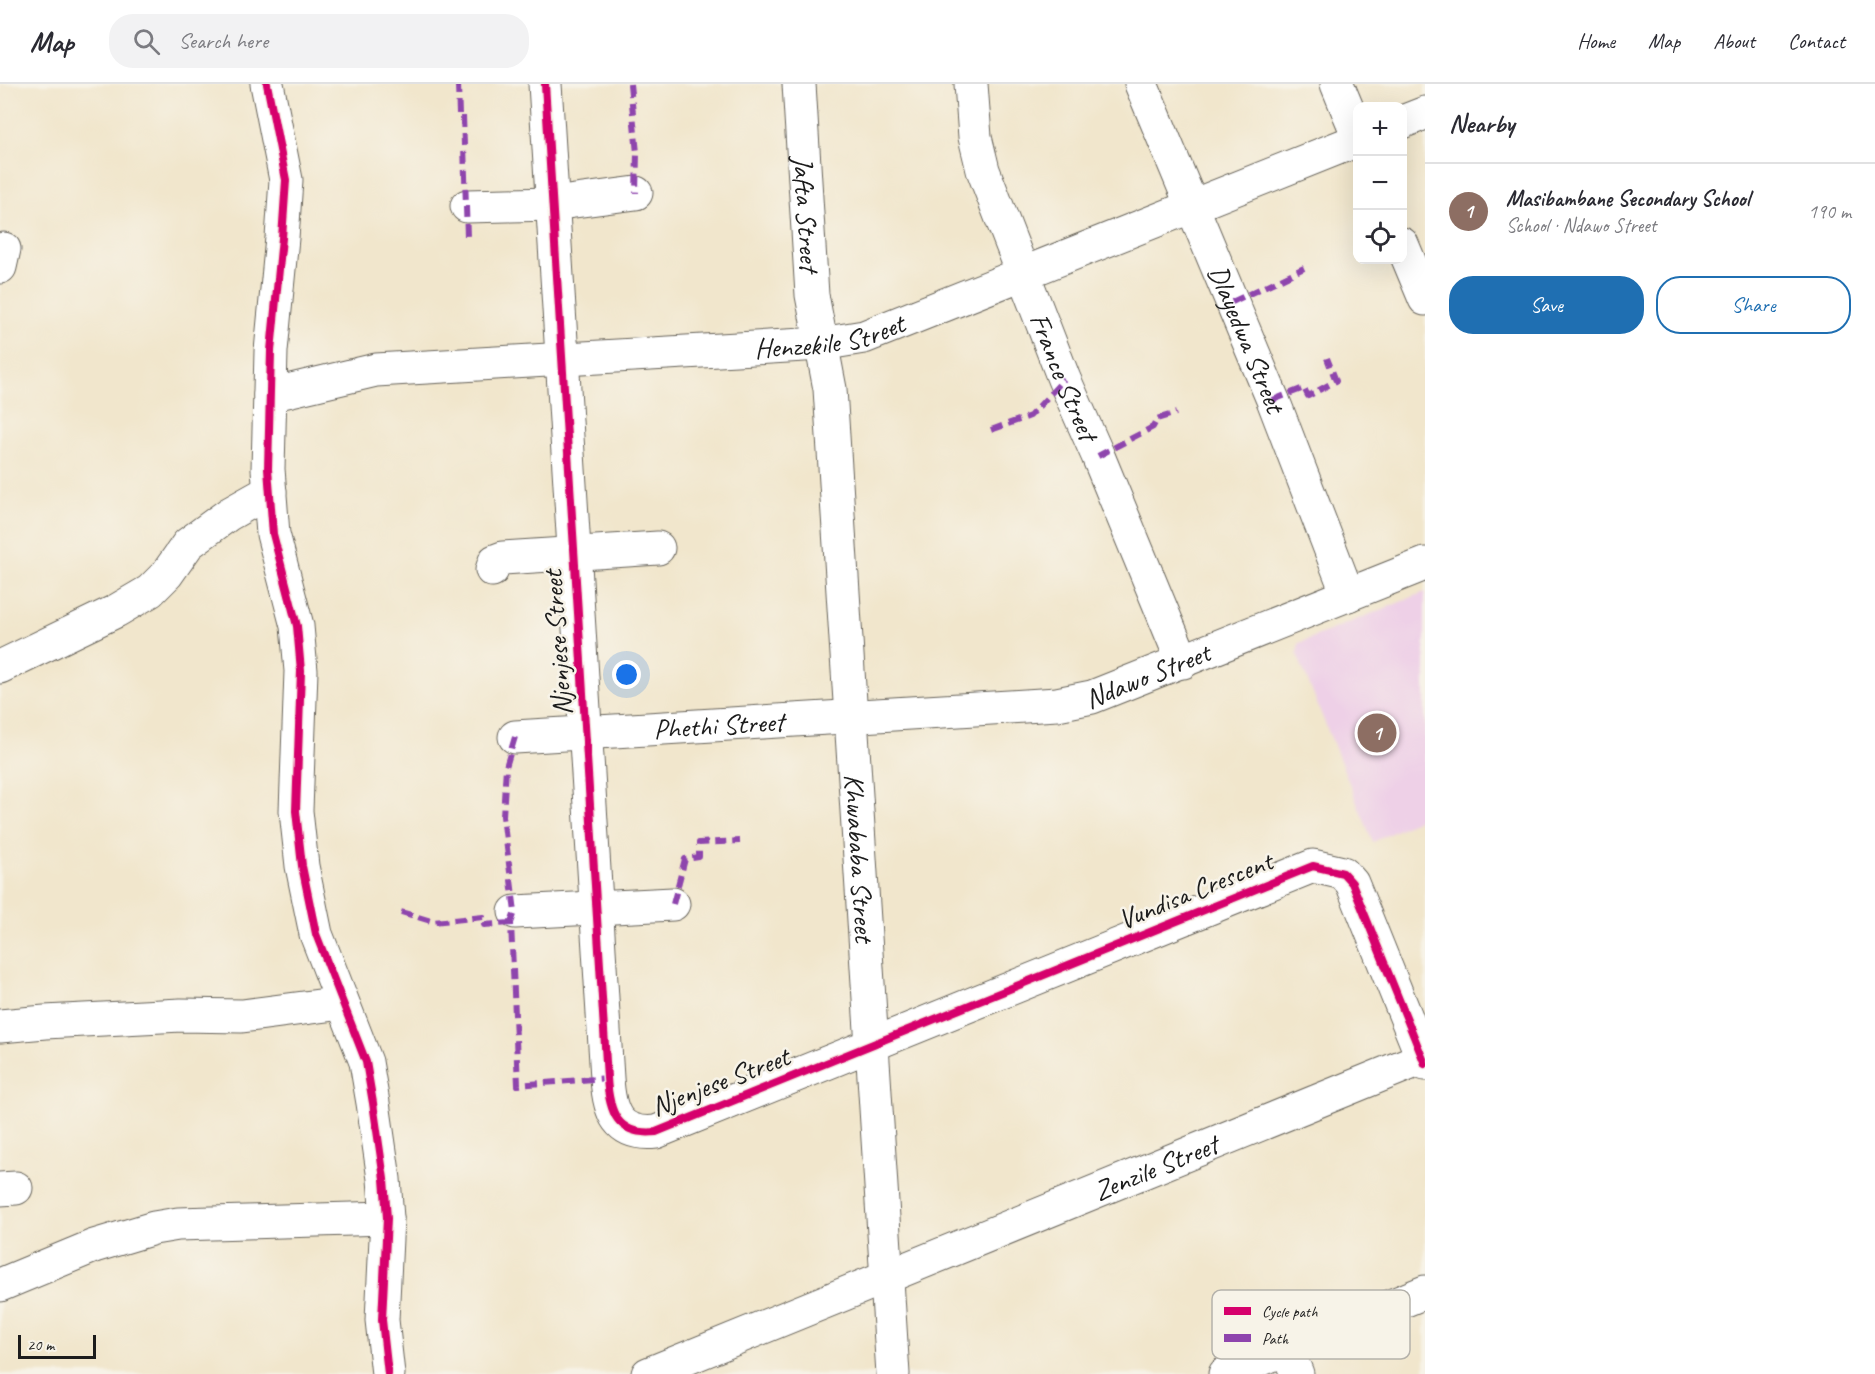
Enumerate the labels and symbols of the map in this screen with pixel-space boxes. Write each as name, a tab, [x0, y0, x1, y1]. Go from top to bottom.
street label: Jafta Street	[786, 153, 828, 276]
street label: Dlayedwa Street	[1201, 260, 1295, 420]
street label: Henzekile Street	[753, 304, 912, 365]
street label: France Street	[1023, 308, 1108, 449]
street label: Njenjese Street	[534, 567, 580, 717]
street label: Ndawo Street	[1079, 633, 1217, 716]
your location	[612, 660, 641, 689]
street label: Phethi Street	[652, 703, 789, 746]
pin: 1	[1358, 710, 1396, 756]
street label: Khwababa Street	[837, 773, 883, 946]
street label: Vundisa Crescent	[1113, 842, 1280, 937]
street label: Njenjese Street	[646, 1038, 797, 1123]
street label: Zenzile Street	[1088, 1125, 1226, 1208]
legend	[1212, 1290, 1410, 1359]
text: Cycle path	[1262, 1302, 1318, 1322]
text: Path	[1262, 1329, 1289, 1349]
scale bar	[18, 1332, 96, 1360]

